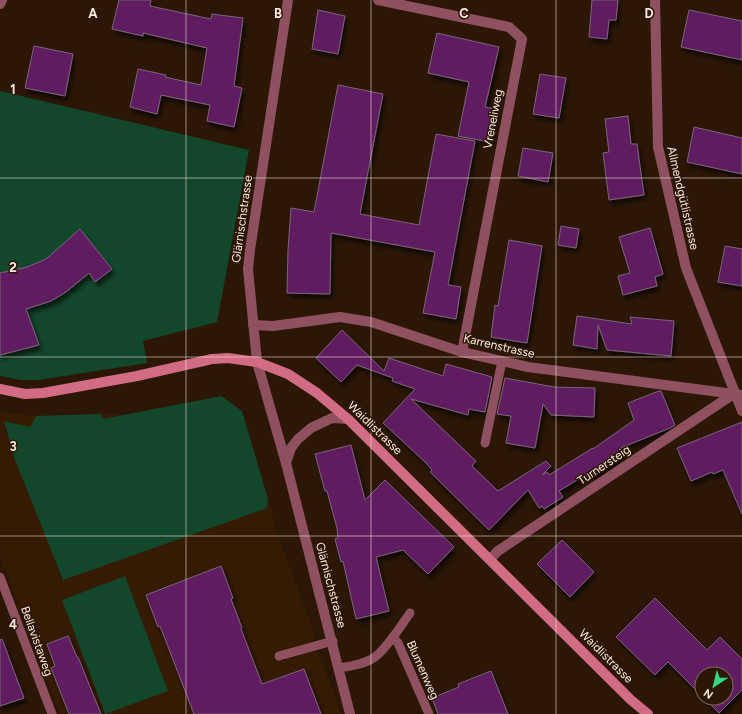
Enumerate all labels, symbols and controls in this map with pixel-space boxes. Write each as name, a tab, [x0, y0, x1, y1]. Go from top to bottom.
text: A	[88, 6, 98, 21]
text: B	[274, 6, 282, 21]
text: C	[459, 6, 469, 21]
text: D	[644, 6, 654, 21]
text: 1	[10, 82, 16, 97]
street label: Vreneliweg	[480, 88, 506, 150]
street label: Allmendgütlistrasse	[664, 145, 702, 251]
street label: Glärnischstrasse	[229, 174, 255, 264]
text: 2	[9, 260, 17, 275]
street label: Karrenstrasse	[462, 331, 536, 361]
street label: Waidlistrasse	[345, 398, 406, 458]
text: 3	[9, 439, 17, 454]
street label: Turnersteig	[575, 442, 633, 488]
street label: Glärnischstrasse	[313, 541, 349, 630]
street label: Bellavistaweg	[18, 604, 56, 678]
text: 4	[9, 617, 17, 632]
street label: Waidlistrasse	[576, 626, 636, 686]
street label: Blumenweg	[404, 638, 442, 702]
north arrow	[694, 666, 734, 706]
text: N	[701, 686, 716, 702]

